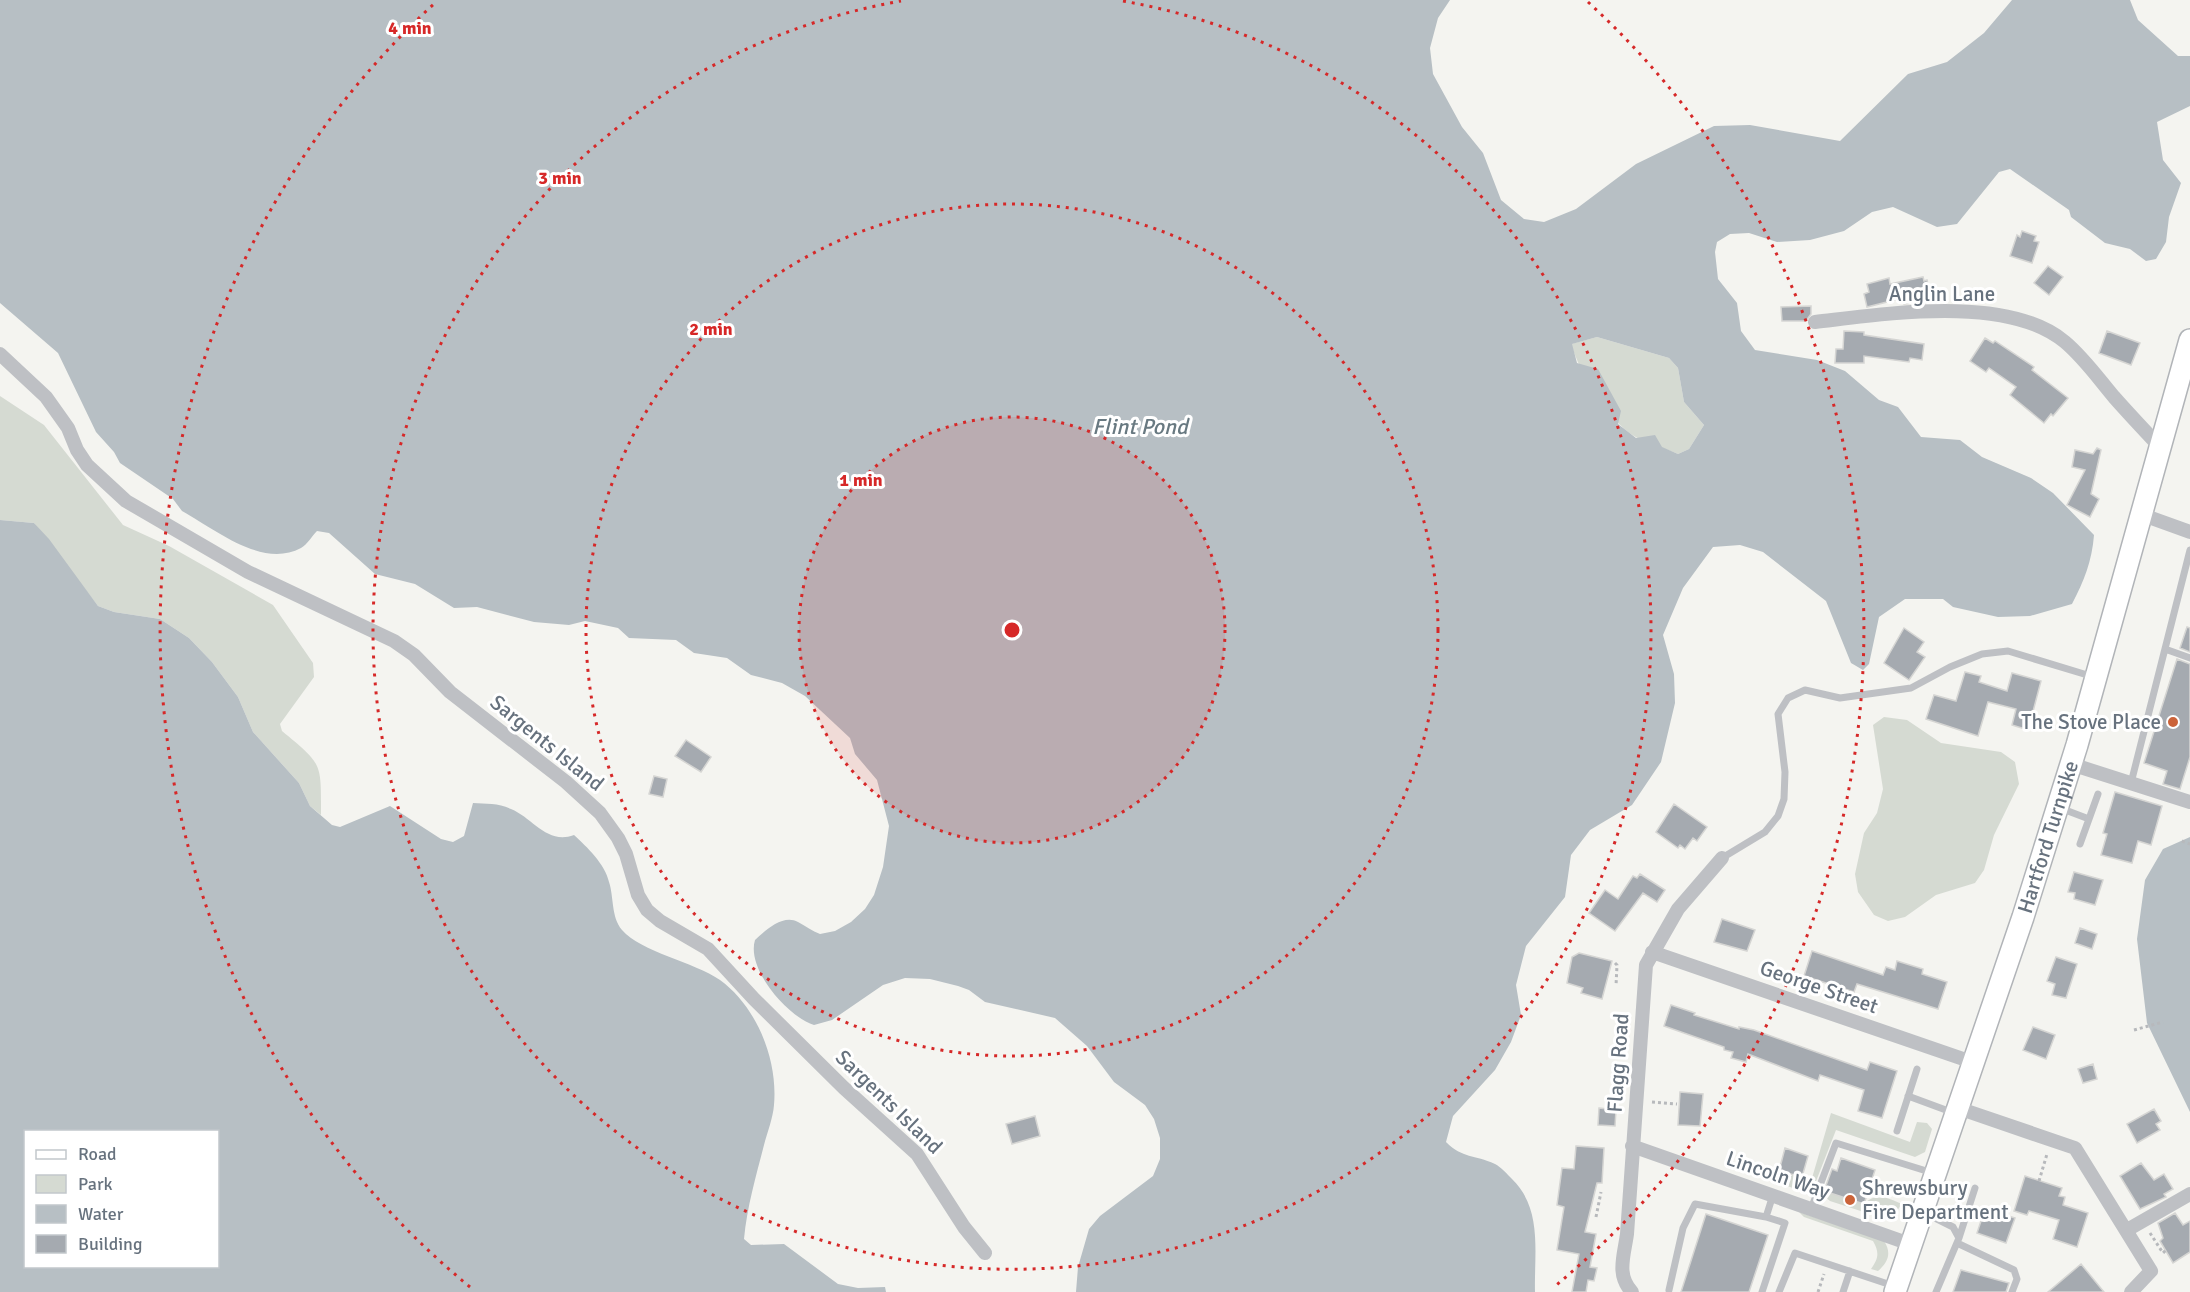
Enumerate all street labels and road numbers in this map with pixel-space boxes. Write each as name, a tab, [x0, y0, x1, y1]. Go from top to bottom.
street label: Anglin Lane	[1889, 281, 1995, 307]
street label: Sargents Island	[485, 689, 609, 797]
street label: Hartford Turnpike	[2012, 758, 2084, 917]
street label: George Street	[1756, 955, 1882, 1019]
street label: Flagg Road	[1602, 1012, 1634, 1114]
street label: Sargents Island	[830, 1044, 948, 1160]
street label: Lincoln Way	[1723, 1145, 1833, 1205]

